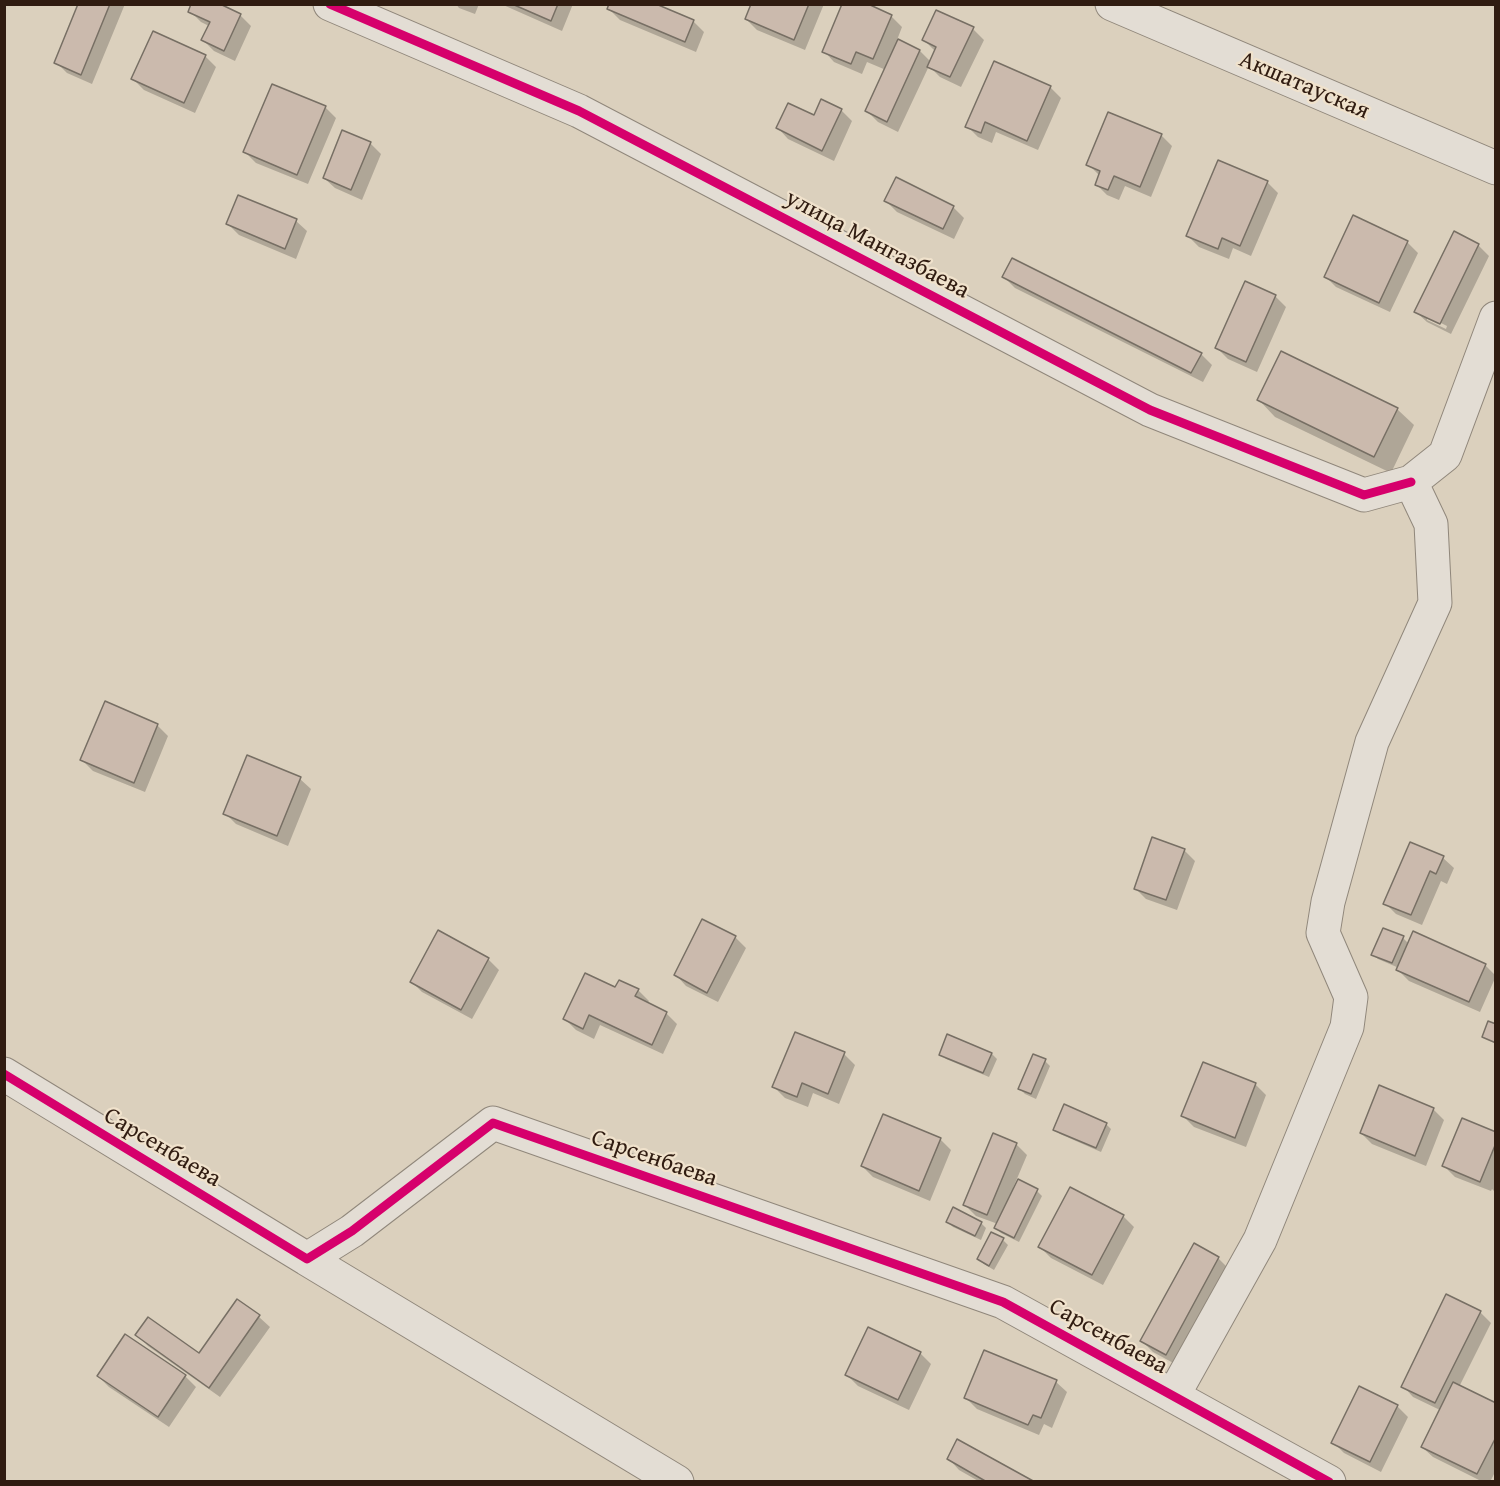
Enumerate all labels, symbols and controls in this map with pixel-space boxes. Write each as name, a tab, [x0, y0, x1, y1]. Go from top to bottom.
street label: Акшатауская	[1235, 46, 1373, 126]
street label: улица Мангазбаева	[780, 184, 974, 306]
street label: Сарсенбаева	[98, 1102, 226, 1194]
street label: Сарсенбаева	[587, 1124, 721, 1194]
street label: Сарсенбаева	[1044, 1293, 1172, 1381]

